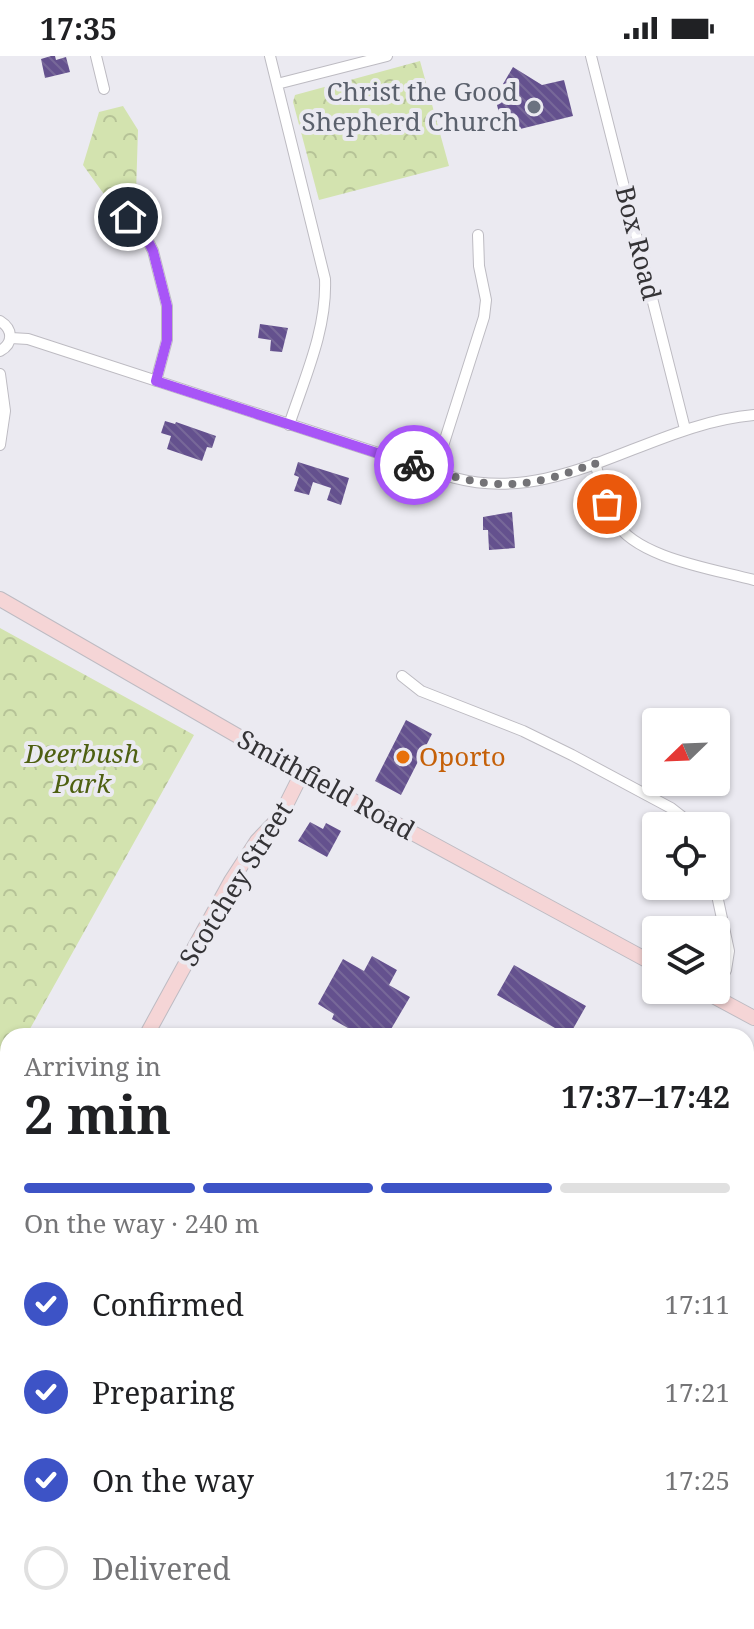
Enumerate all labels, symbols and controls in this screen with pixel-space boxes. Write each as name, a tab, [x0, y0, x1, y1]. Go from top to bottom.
text: 17:35	[40, 8, 117, 49]
place label: Christ the Good Shepherd Church	[302, 73, 518, 139]
marker: Christ the Good Shepherd Church	[525, 98, 543, 116]
street label: Box Road	[607, 182, 671, 304]
pin	[94, 183, 162, 251]
icon: home	[106, 195, 150, 239]
courier	[374, 425, 454, 505]
icon: bike	[392, 443, 436, 487]
pin	[573, 470, 641, 538]
icon: bag	[585, 482, 629, 526]
north arrow	[642, 708, 730, 796]
map controls	[642, 708, 730, 1004]
street label: Smithfield Road	[231, 721, 422, 848]
park label: Deerbush Park	[24, 735, 140, 801]
place label: Oporto	[419, 738, 506, 774]
marker: Oporto	[394, 748, 412, 766]
street label: Scotchey Street	[170, 794, 300, 973]
button: locate	[642, 812, 730, 900]
button: layers	[642, 916, 730, 1004]
text: Arriving in	[24, 1048, 161, 1084]
text: 17:37–17:42	[561, 1076, 730, 1117]
text: 2 min	[24, 1078, 171, 1149]
text: On the way · 240 m	[24, 1205, 259, 1241]
icon: check	[24, 1282, 68, 1326]
text: Confirmed	[92, 1284, 244, 1325]
text: 17:11	[664, 1286, 730, 1322]
icon: check	[24, 1370, 68, 1414]
text: Preparing	[92, 1372, 235, 1413]
text: 17:21	[664, 1374, 730, 1410]
icon: check	[24, 1458, 68, 1502]
text: On the way	[92, 1460, 254, 1501]
text: 17:25	[664, 1462, 730, 1498]
text: Delivered	[92, 1548, 231, 1589]

